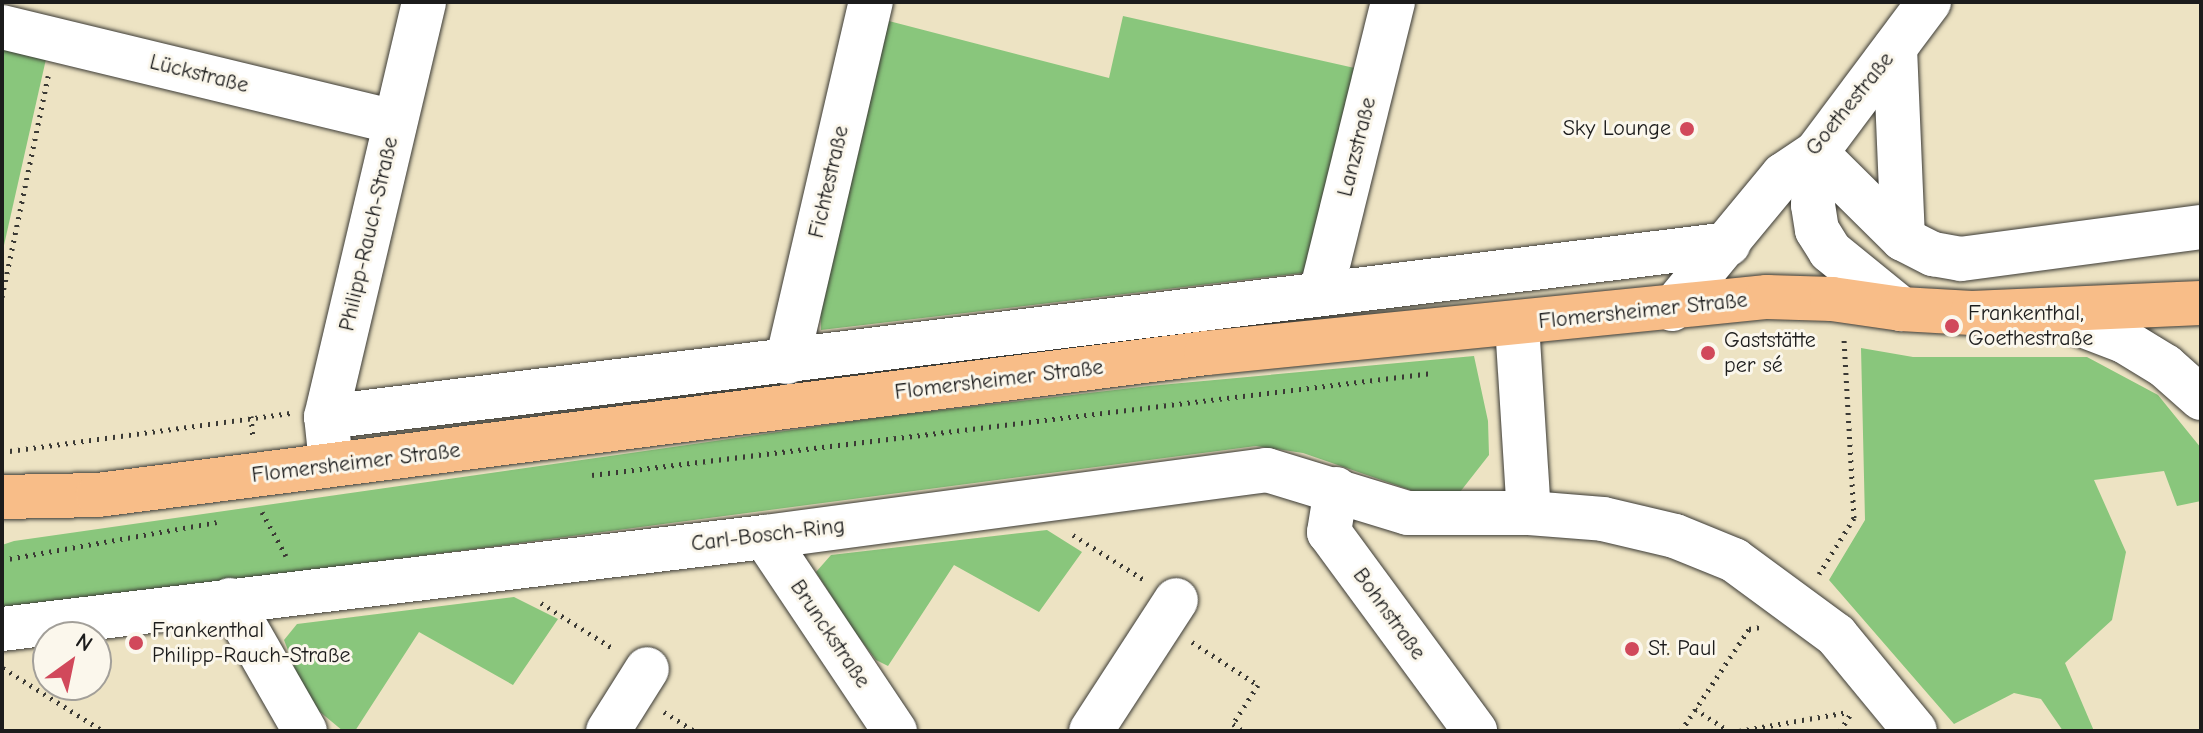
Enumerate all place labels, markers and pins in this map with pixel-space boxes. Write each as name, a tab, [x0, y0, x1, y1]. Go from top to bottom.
place label: Sky Lounge	[1563, 116, 1671, 142]
marker: Sky Lounge	[1678, 120, 1696, 138]
place label: Frankenthal, Goethestraße	[1968, 300, 2093, 352]
marker: Frankenthal, Goethestraße	[1943, 317, 1961, 335]
place label: Gaststätte per sé	[1724, 327, 1816, 378]
marker: Gaststätte per sé	[1699, 344, 1717, 362]
place label: Frankenthal Philipp-Rauch-Straße	[152, 617, 351, 668]
marker: Frankenthal Philipp-Rauch-Straße	[127, 634, 145, 652]
place label: St. Paul	[1648, 636, 1716, 662]
marker: St. Paul	[1623, 640, 1641, 658]

